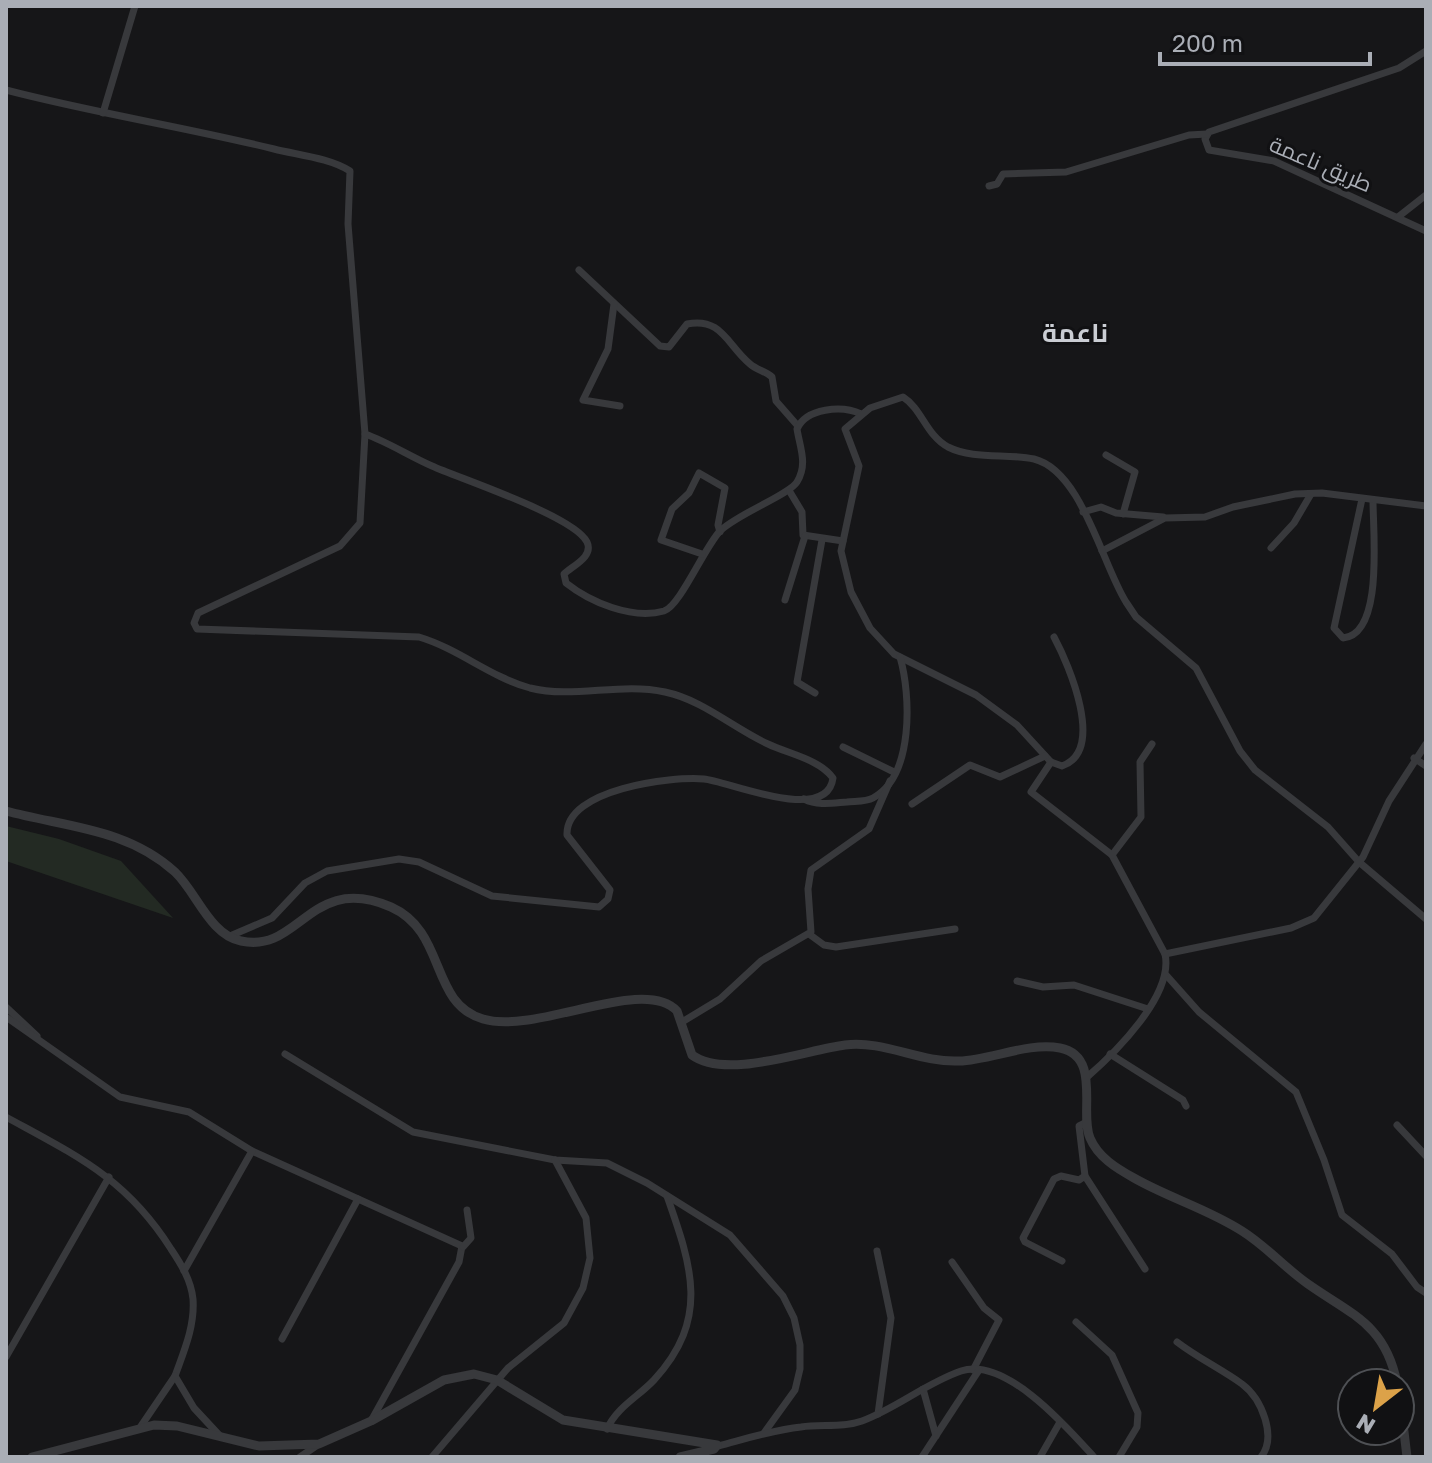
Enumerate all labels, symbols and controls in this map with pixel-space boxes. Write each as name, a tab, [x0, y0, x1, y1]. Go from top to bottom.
scale bar	[1160, 16, 1370, 66]
text: 200 m	[1172, 28, 1243, 57]
street label: طريق ناعمة	[1265, 130, 1377, 198]
district label: ناعمة	[1042, 317, 1108, 348]
north arrow	[1336, 1367, 1416, 1447]
text: N	[1351, 1409, 1380, 1440]

